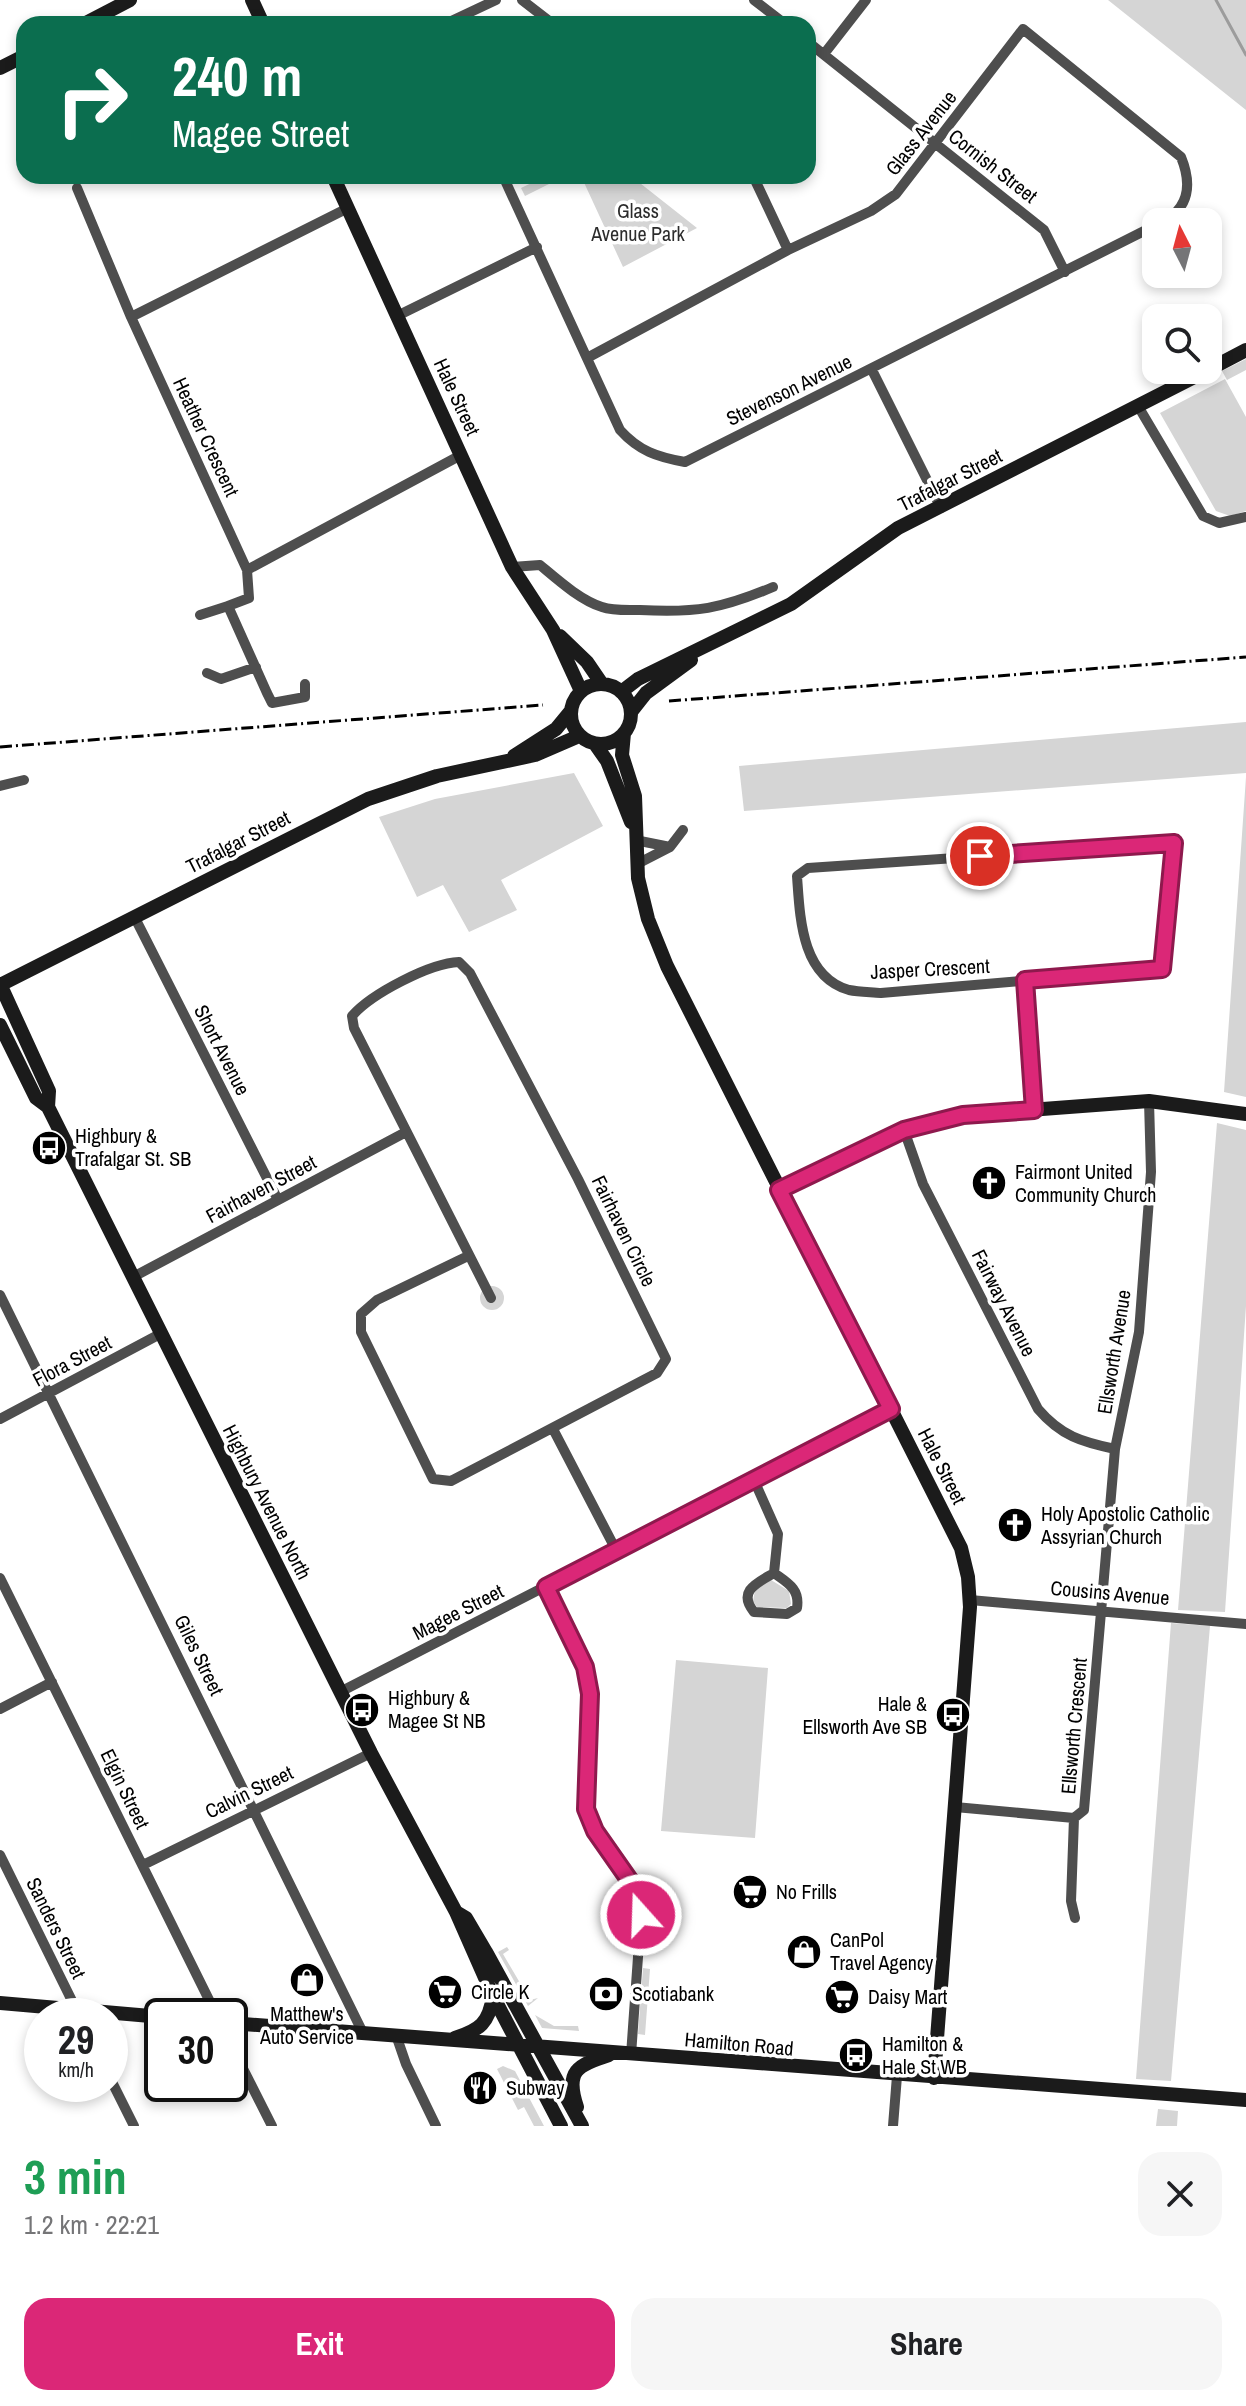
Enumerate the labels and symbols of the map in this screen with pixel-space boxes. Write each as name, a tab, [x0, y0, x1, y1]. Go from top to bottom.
street label: Glass Avenue	[879, 85, 962, 181]
street label: Cornish Street	[943, 122, 1044, 209]
park label: Glass Avenue Park	[590, 197, 686, 247]
north arrow	[1142, 208, 1222, 288]
street label: Stevenson Avenue	[722, 347, 856, 432]
street label: Hale Street	[428, 354, 487, 440]
street label: Heather Crescent	[167, 373, 246, 501]
street label: Trafalgar Street	[893, 442, 1007, 517]
street label: Trafalgar Street	[181, 804, 295, 879]
pin	[946, 822, 1014, 890]
street label: Jasper Crescent	[870, 952, 991, 985]
street label: Short Avenue	[188, 1000, 257, 1100]
place label: Highbury & Trafalgar St. SB	[75, 1122, 191, 1172]
bus stop icon: Highbury & Trafalgar St. SB	[30, 1129, 68, 1167]
street label: Fairhaven Street	[201, 1148, 321, 1229]
place label: Fairmont United Community Church	[1015, 1158, 1156, 1208]
church icon: Fairmont United Community Church	[970, 1164, 1008, 1202]
street label: Fairhaven Circle	[586, 1171, 663, 1291]
street label: Fairway Avenue	[966, 1245, 1043, 1361]
street label: Ellsworth Avenue	[1090, 1288, 1137, 1416]
street label: Flora Street	[28, 1328, 116, 1393]
street label: Highbury Avenue North	[217, 1420, 318, 1584]
street label: Hale Street	[912, 1423, 973, 1509]
place label: Holy Apostolic Catholic Assyrian Church	[1040, 1500, 1210, 1550]
church icon: Holy Apostolic Catholic Assyrian Church	[996, 1506, 1034, 1544]
street label: Cousins Avenue	[1050, 1574, 1171, 1611]
street label: Magee Street	[408, 1577, 508, 1646]
street label: Giles Street	[168, 1610, 231, 1700]
street label: Ellsworth Crescent	[1054, 1656, 1093, 1795]
place label: Highbury & Magee St NB	[388, 1684, 486, 1734]
place label: Hale & Ellsworth Ave SB	[802, 1690, 927, 1740]
bus stop icon: Highbury & Magee St NB	[343, 1691, 381, 1729]
bus stop icon: Hale & Ellsworth Ave SB	[934, 1696, 972, 1734]
street label: Elgin Street	[95, 1744, 157, 1834]
street label: Calvin Street	[200, 1758, 298, 1824]
street label: Sanders Street	[20, 1873, 93, 1983]
position arrow	[599, 1873, 683, 1957]
supermarket icon: No Frills	[731, 1873, 769, 1911]
place label: No Frills	[776, 1878, 837, 1905]
place label: CanPol Travel Agency	[830, 1926, 934, 1976]
shop icon: CanPol Travel Agency	[785, 1933, 823, 1971]
shop icon: Matthew's Auto Service	[288, 1961, 326, 1999]
supermarket icon: Circle K	[426, 1973, 464, 2011]
bank icon: Scotiabank	[587, 1975, 625, 2013]
place label: Circle K	[471, 1978, 529, 2005]
supermarket icon: Daisy Mart	[823, 1978, 861, 2016]
place label: Scotiabank	[632, 1980, 715, 2007]
place label: Daisy Mart	[868, 1983, 948, 2010]
speed limit sign: 30	[144, 1998, 248, 2102]
place label: Matthew's Auto Service	[259, 2000, 354, 2050]
street label: Hamilton Road	[683, 2025, 795, 2062]
place label: Hamilton & Hale St WB	[882, 2030, 967, 2080]
bus stop icon: Hamilton & Hale St WB	[837, 2036, 875, 2074]
restaurant icon: Subway	[461, 2069, 499, 2107]
place label: Subway	[506, 2074, 565, 2101]

